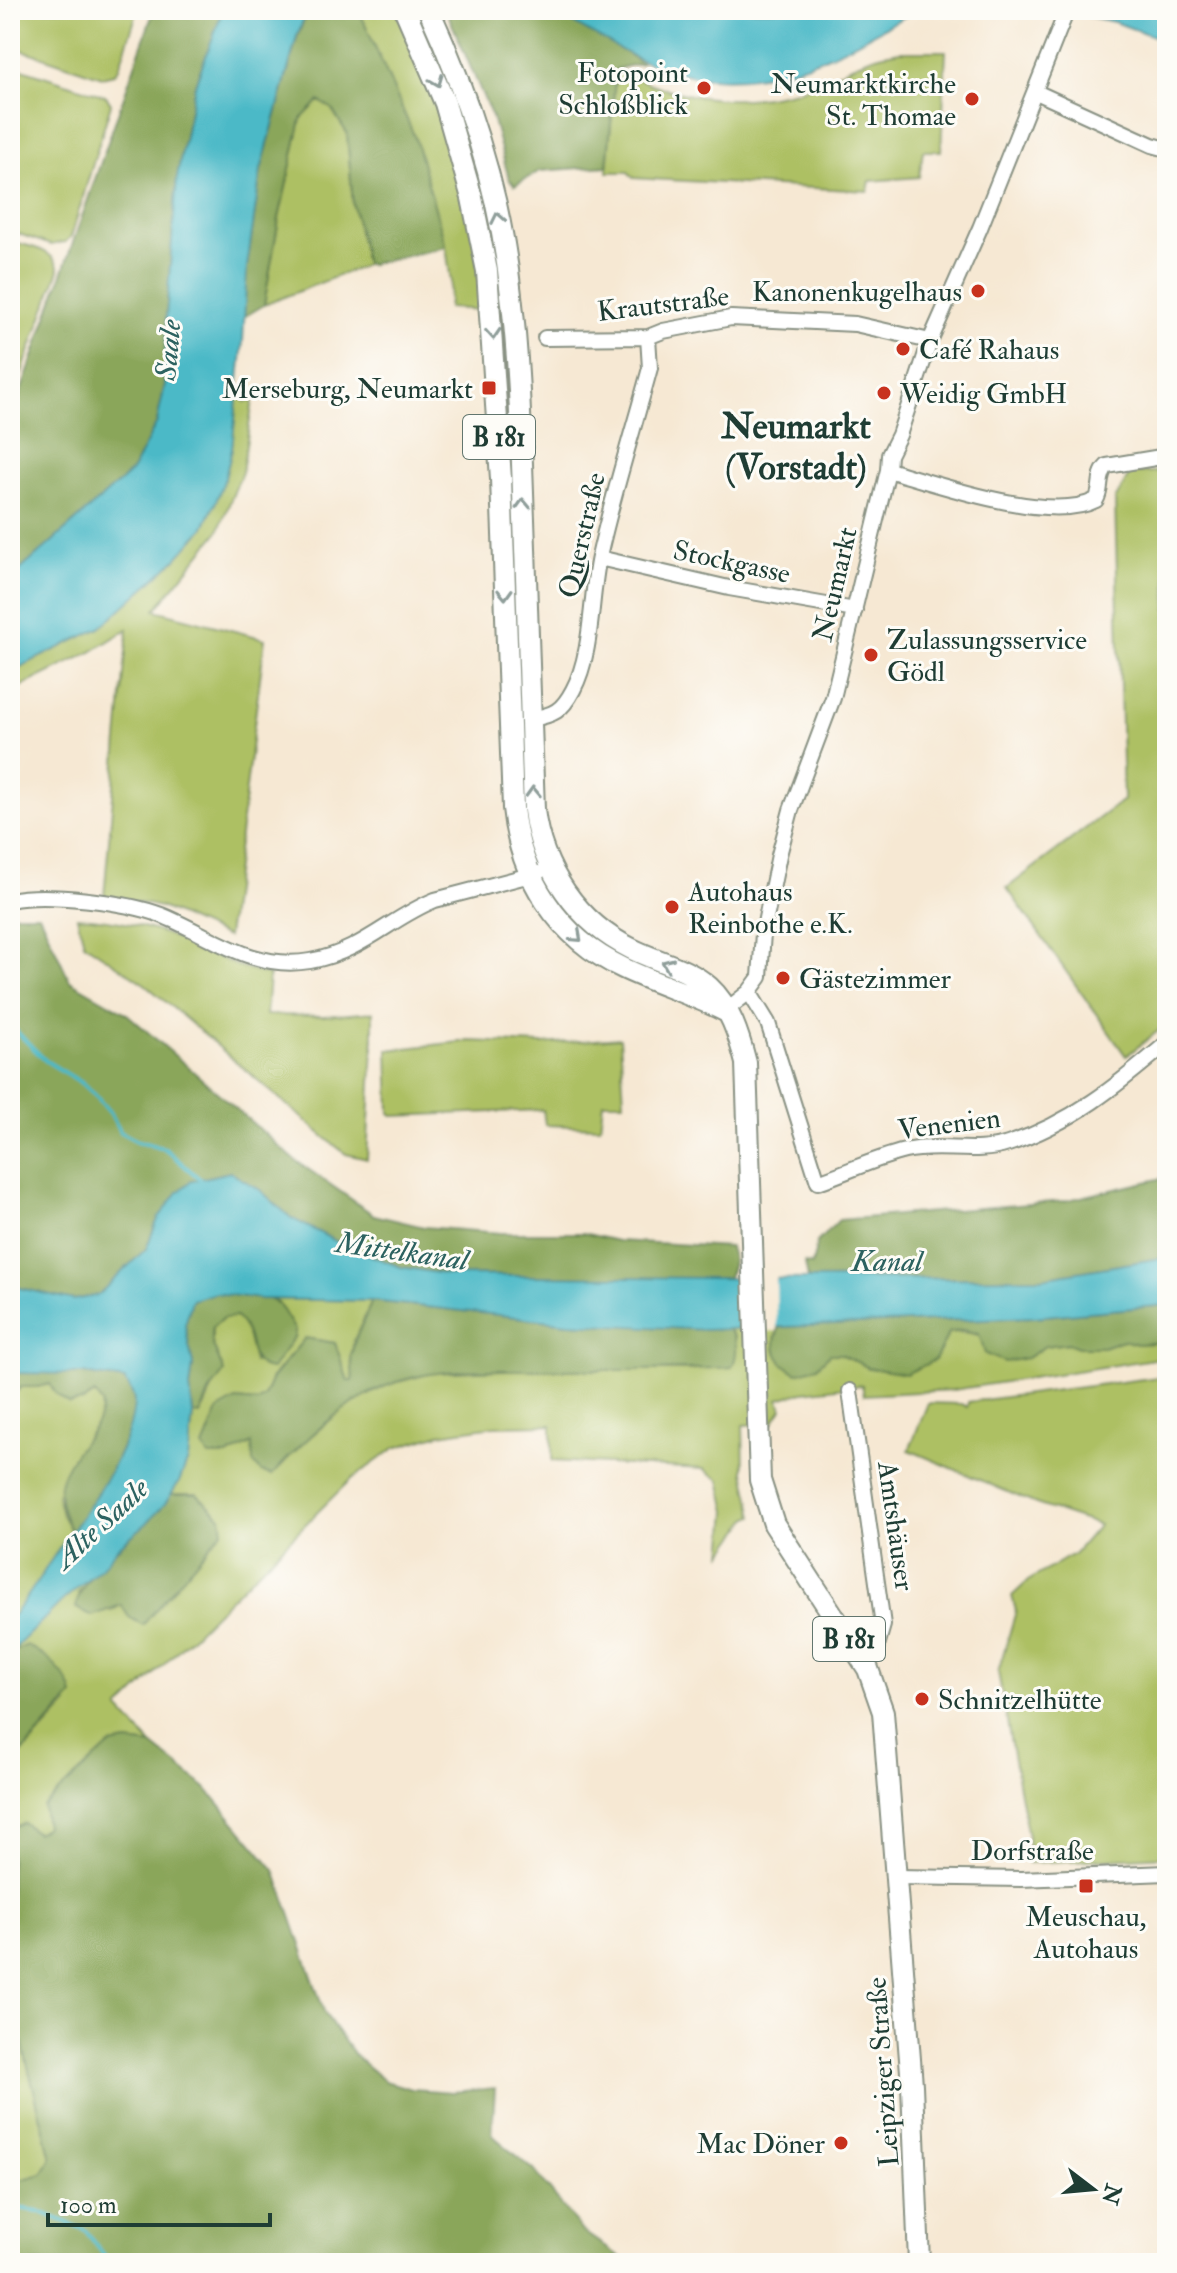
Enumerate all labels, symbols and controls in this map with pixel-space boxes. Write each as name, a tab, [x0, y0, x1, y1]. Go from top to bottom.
place label: Fotopoint Schloßblick	[558, 56, 689, 123]
place label: Neumarktkirche St. Thomae	[771, 67, 956, 134]
one-way arrow	[427, 73, 443, 87]
marker: Fotopoint Schloßblick	[695, 79, 713, 97]
marker: Neumarktkirche St. Thomae	[963, 90, 981, 108]
one-way arrow	[490, 212, 507, 225]
place label: Kanonenkugelhaus	[752, 275, 962, 310]
street label: Krautstraße	[595, 279, 731, 330]
marker: Kanonenkugelhaus	[969, 282, 987, 300]
water label: Saale	[147, 317, 190, 383]
one-way arrow	[484, 328, 501, 341]
place label: Café Rahaus	[919, 333, 1059, 368]
marker: Café Rahaus	[894, 340, 912, 358]
place label: Merseburg, Neumarkt	[222, 372, 473, 407]
place label: Weidig GmbH	[899, 377, 1067, 412]
marker: Merseburg, Neumarkt	[480, 379, 498, 397]
marker: Weidig GmbH	[875, 384, 893, 402]
district label: Neumarkt (Vorstadt)	[720, 404, 871, 490]
road number: B 181	[463, 415, 535, 459]
street label: Querstraße	[551, 469, 614, 601]
one-way arrow	[515, 497, 532, 510]
street label: Neumarkt	[805, 524, 866, 645]
street label: Stockgasse	[670, 533, 794, 592]
one-way arrow	[497, 588, 514, 601]
place label: Zulassungsservice Gödl	[887, 623, 1087, 690]
marker: Zulassungsservice Gödl	[862, 646, 880, 664]
one-way arrow	[525, 785, 542, 798]
place label: Autohaus Reinbothe e.K.	[687, 875, 853, 942]
marker: Autohaus Reinbothe e.K.	[663, 898, 681, 916]
one-way arrow	[568, 928, 583, 942]
one-way arrow	[661, 957, 675, 973]
place label: Gästezimmer	[799, 962, 951, 997]
marker: Gästezimmer	[774, 969, 792, 987]
street label: Venenien	[896, 1101, 1003, 1148]
water label: Mittelkanal	[331, 1224, 473, 1279]
water label: Kanal	[850, 1243, 925, 1280]
street label: Amtshäuser	[869, 1458, 922, 1594]
water label: Alte Saale	[44, 1470, 157, 1578]
road number: B 181	[813, 1617, 885, 1661]
place label: Schnitzelhütte	[938, 1683, 1102, 1718]
marker: Schnitzelhütte	[913, 1690, 931, 1708]
street label: Dorfstraße	[970, 1834, 1094, 1869]
marker: Meuschau, Autohaus	[1077, 1877, 1095, 1895]
place label: Meuschau, Autohaus	[1025, 1900, 1147, 1967]
street label: Leipziger Straße	[859, 1976, 908, 2168]
place label: Mac Döner	[697, 2127, 826, 2162]
marker: Mac Döner	[832, 2134, 850, 2152]
north arrow	[1053, 2149, 1133, 2229]
scale bar	[48, 2177, 270, 2227]
text: N	[1095, 2180, 1128, 2208]
text: 100 m	[60, 2190, 117, 2221]

